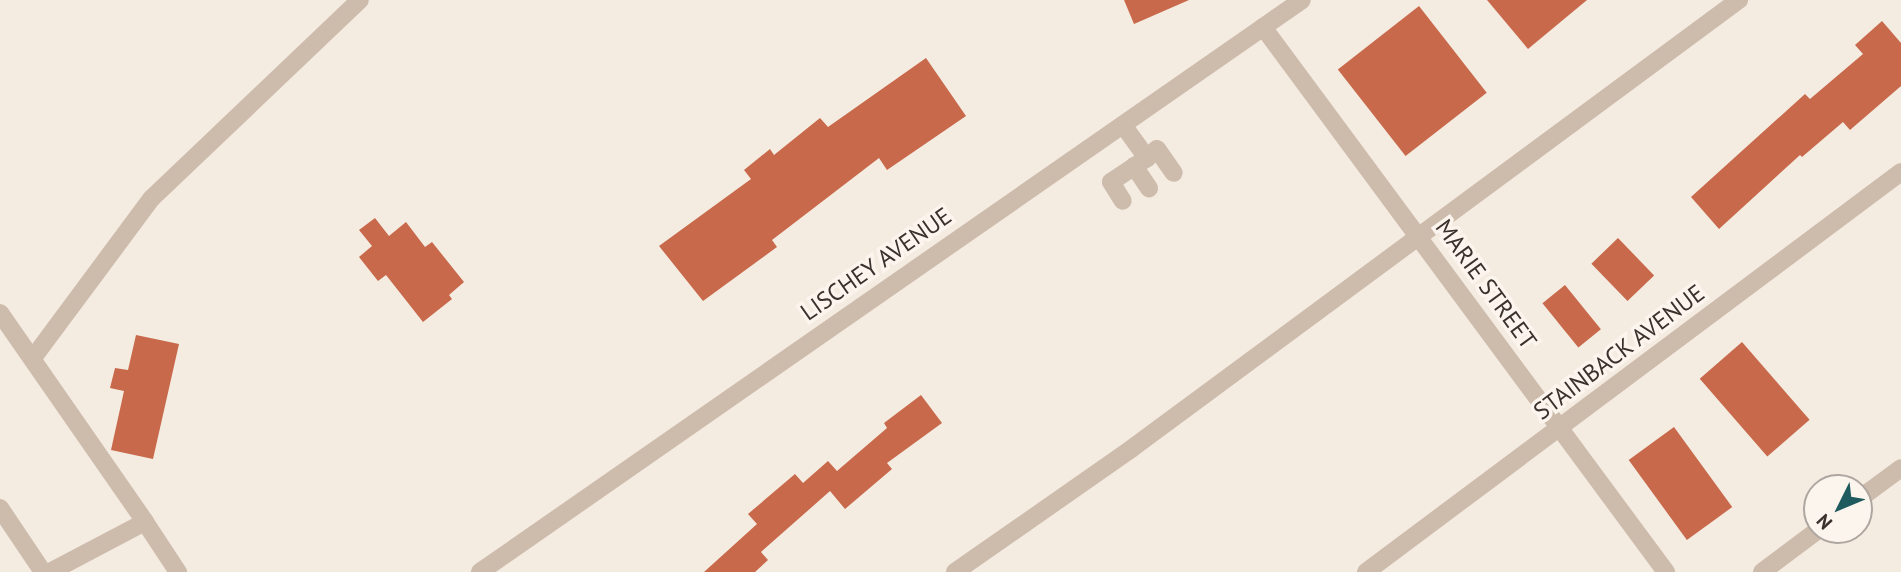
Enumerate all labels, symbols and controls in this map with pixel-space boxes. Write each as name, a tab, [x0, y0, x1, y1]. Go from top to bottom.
street label: LISCHEY AVENUE	[795, 201, 957, 327]
street label: MARIE STREET	[1429, 214, 1543, 354]
street label: STAINBACK AVENUE	[1527, 278, 1711, 426]
north arrow	[1803, 474, 1873, 544]
text: N	[1811, 509, 1837, 535]

